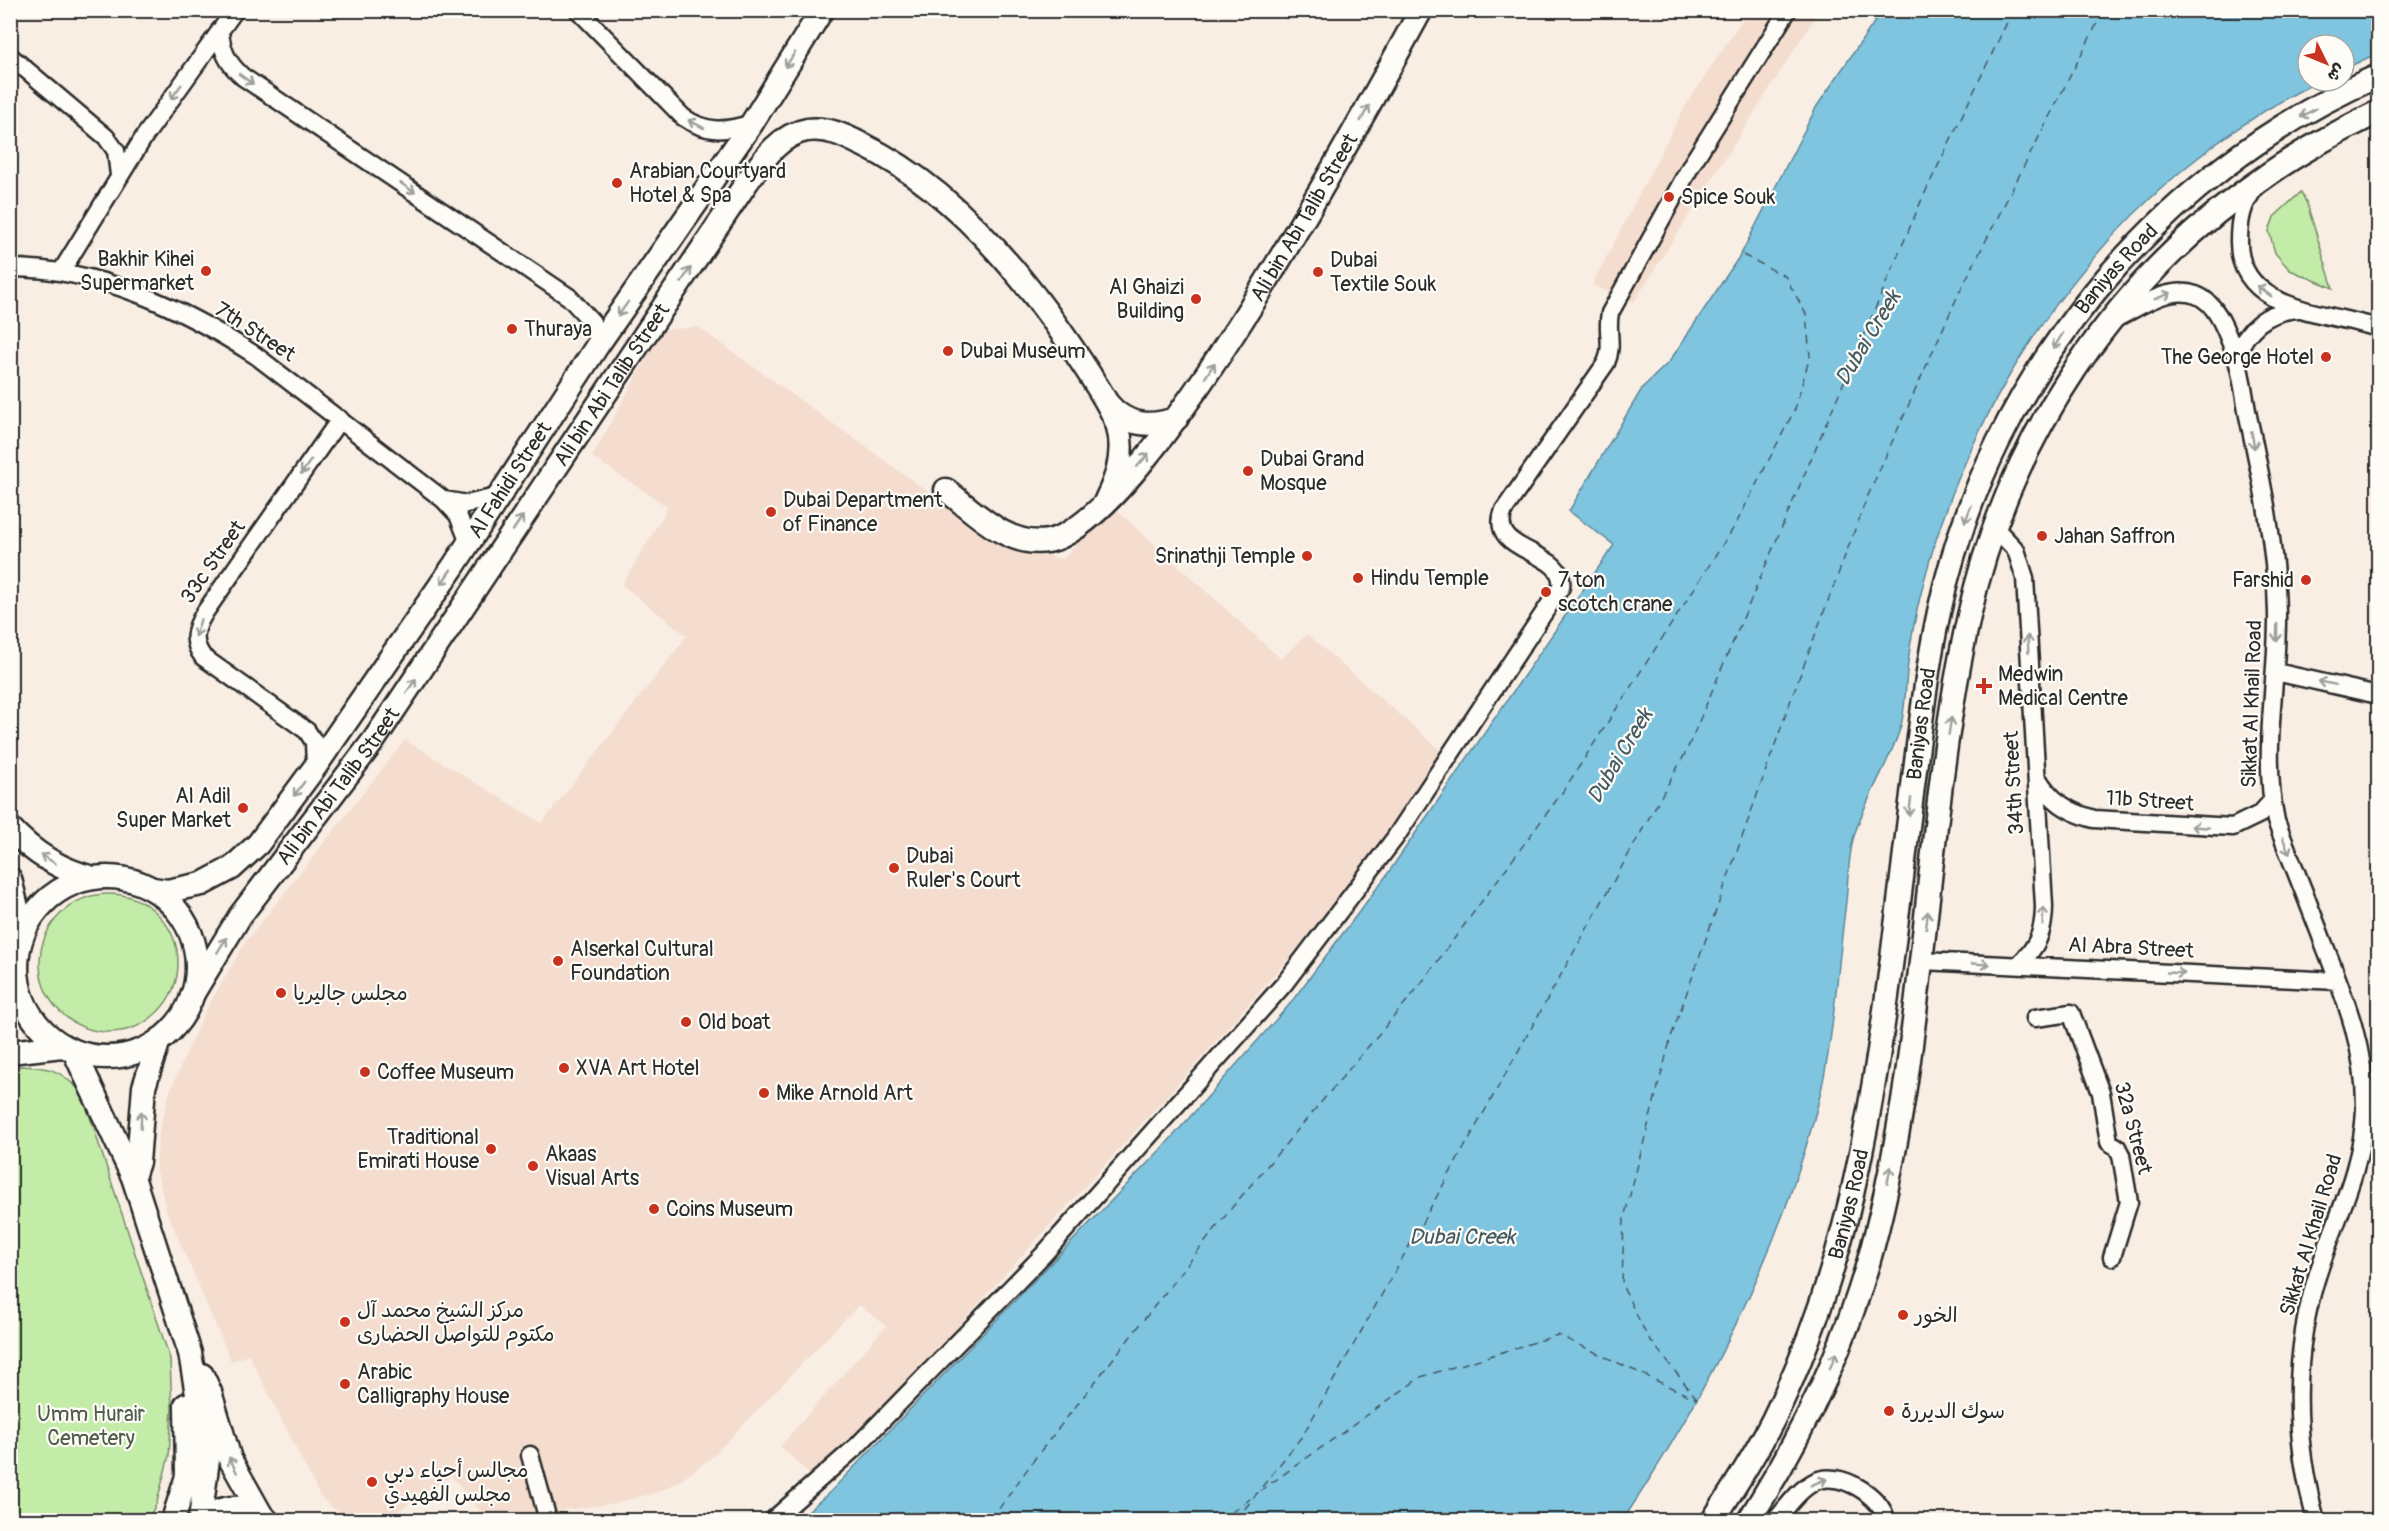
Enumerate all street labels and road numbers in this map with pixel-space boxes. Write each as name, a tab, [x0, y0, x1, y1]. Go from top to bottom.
street label: Ali bin Abi Talib Street	[1244, 128, 1364, 306]
street label: Baniyas Road	[2068, 218, 2164, 320]
street label: 7th Street	[210, 296, 301, 368]
street label: Ali bin Abi Talib Street	[547, 298, 676, 471]
street label: Al Fahidi Street	[462, 416, 558, 543]
street label: 33c Street	[175, 515, 252, 609]
street label: Sikkat Al Khail Road	[2236, 620, 2268, 788]
street label: Baniyas Road	[1900, 666, 1942, 781]
street label: Ali bin Abi Talib Street	[270, 702, 406, 871]
street label: 34th Street	[1998, 730, 2030, 835]
street label: 11b Street	[2105, 784, 2195, 818]
street label: Al Abra Street	[2067, 931, 2195, 965]
street label: 32a Street	[2108, 1079, 2158, 1178]
street label: Baniyas Road	[1822, 1147, 1875, 1263]
street label: Sikkat Al Khail Road	[2274, 1151, 2348, 1319]

